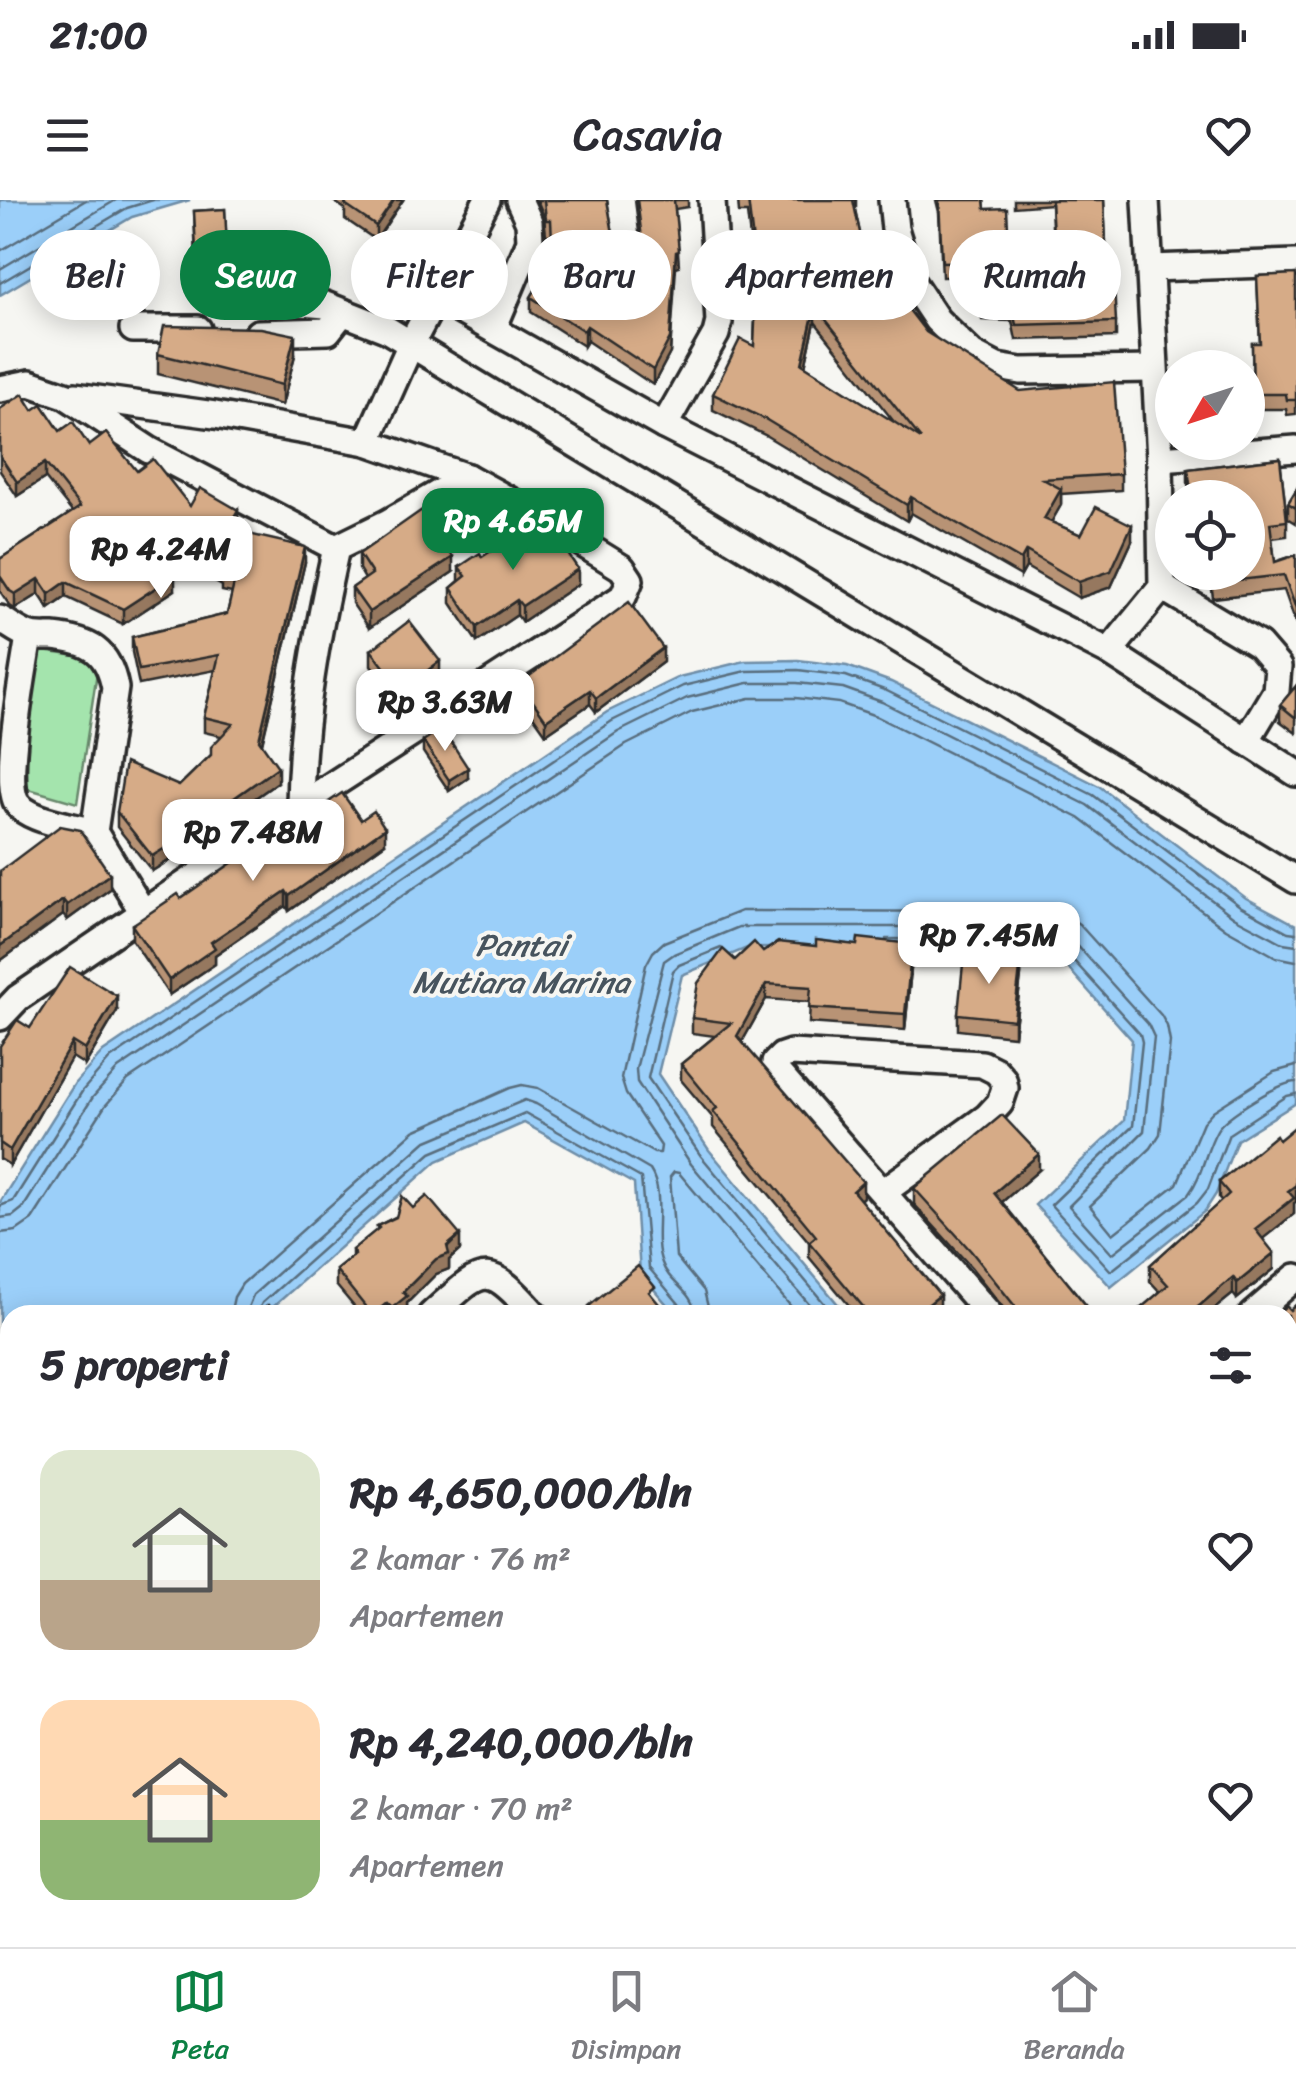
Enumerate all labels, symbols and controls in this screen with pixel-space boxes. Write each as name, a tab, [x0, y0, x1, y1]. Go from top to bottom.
text: 21:00	[50, 2, 148, 69]
text: Casavia	[573, 95, 723, 175]
icon: menu	[40, 108, 95, 163]
icon: heart	[1201, 108, 1256, 163]
chip: Beli	[30, 230, 160, 320]
chip: Sewa	[180, 230, 331, 320]
chip: Filter	[351, 230, 508, 320]
chip: Baru	[528, 230, 671, 320]
chip: Apartemen	[691, 230, 929, 320]
chip: Rumah	[949, 230, 1121, 320]
north arrow	[1155, 350, 1265, 460]
map controls	[1155, 350, 1265, 590]
button: locate	[1155, 480, 1265, 590]
pin: Rp 4.65M	[410, 488, 616, 573]
text: Rp 4.65M	[444, 492, 582, 549]
pin: Rp 4.24M	[58, 516, 264, 601]
text: Rp 4.24M	[92, 520, 230, 577]
pin: Rp 3.63M	[342, 669, 548, 754]
text: Rp 3.63M	[378, 673, 512, 730]
pin: Rp 7.48M	[150, 799, 356, 884]
text: Rp 7.48M	[184, 803, 322, 860]
pin: Rp 7.45M	[886, 902, 1092, 987]
text: Rp 7.45M	[920, 906, 1058, 963]
water label: Pantai Mutiara Marina	[412, 917, 632, 1011]
text: 5 properti	[40, 1328, 228, 1402]
icon: filters	[1203, 1338, 1258, 1393]
text: Rp 4,650,000/bln	[350, 1456, 692, 1530]
icon: home	[120, 1490, 240, 1610]
icon: heart	[1203, 1523, 1258, 1578]
text: 2 kamar · 76 m²	[350, 1530, 571, 1587]
text: Apartemen	[350, 1587, 504, 1644]
text: Rp 4,240,000/bln	[350, 1706, 693, 1780]
icon: home	[120, 1740, 240, 1860]
icon: heart	[1203, 1773, 1258, 1828]
text: 2 kamar · 70 m²	[350, 1780, 573, 1837]
text: Apartemen	[350, 1837, 504, 1894]
tab: Peta	[171, 1964, 229, 2073]
tab: Disimpan	[571, 1964, 681, 2073]
tab: Beranda	[1023, 1964, 1125, 2073]

